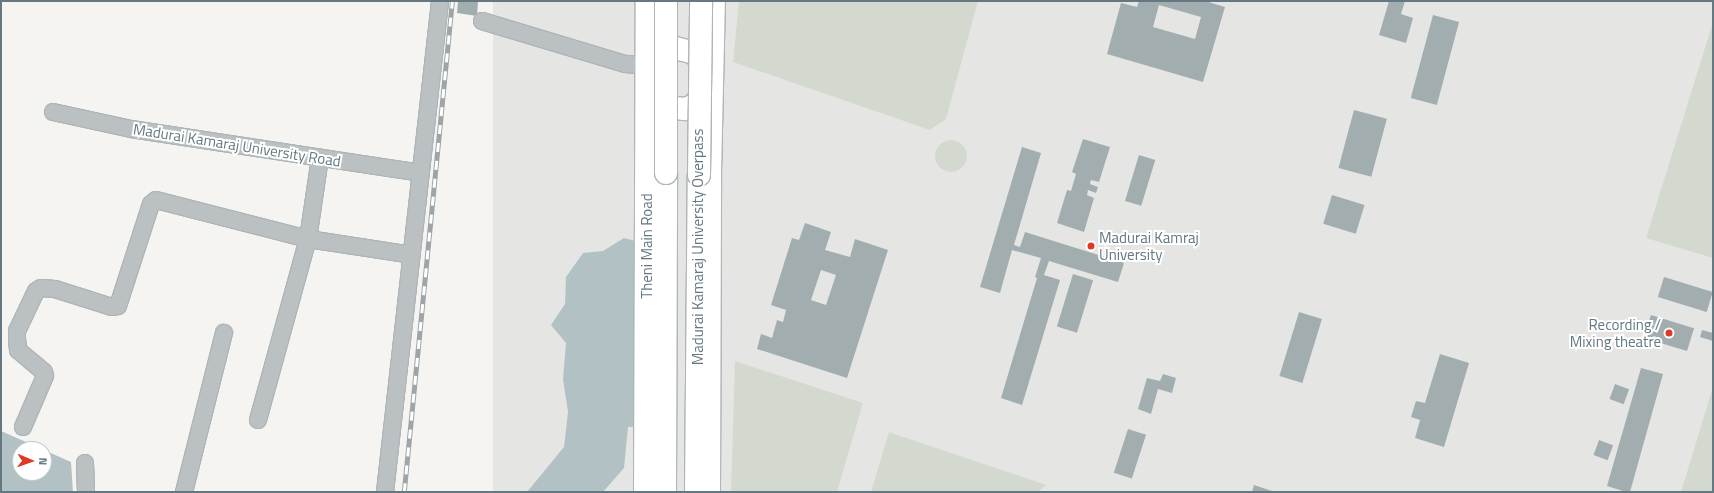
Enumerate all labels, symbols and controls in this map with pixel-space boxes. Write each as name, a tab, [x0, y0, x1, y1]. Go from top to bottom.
street label: Madurai Kamaraj University Road	[132, 120, 342, 170]
street label: Madurai Kamaraj University Overpass	[689, 129, 707, 365]
street label: Theni Main Road	[638, 193, 656, 299]
place label: Madurai Kamraj University	[1099, 228, 1199, 263]
marker: Madurai Kamraj University	[1086, 241, 1096, 251]
place label: Recording / Mixing theatre	[1570, 315, 1661, 350]
marker: Recording / Mixing theatre	[1664, 328, 1674, 338]
north arrow	[12, 441, 52, 481]
text: N	[35, 457, 51, 465]

